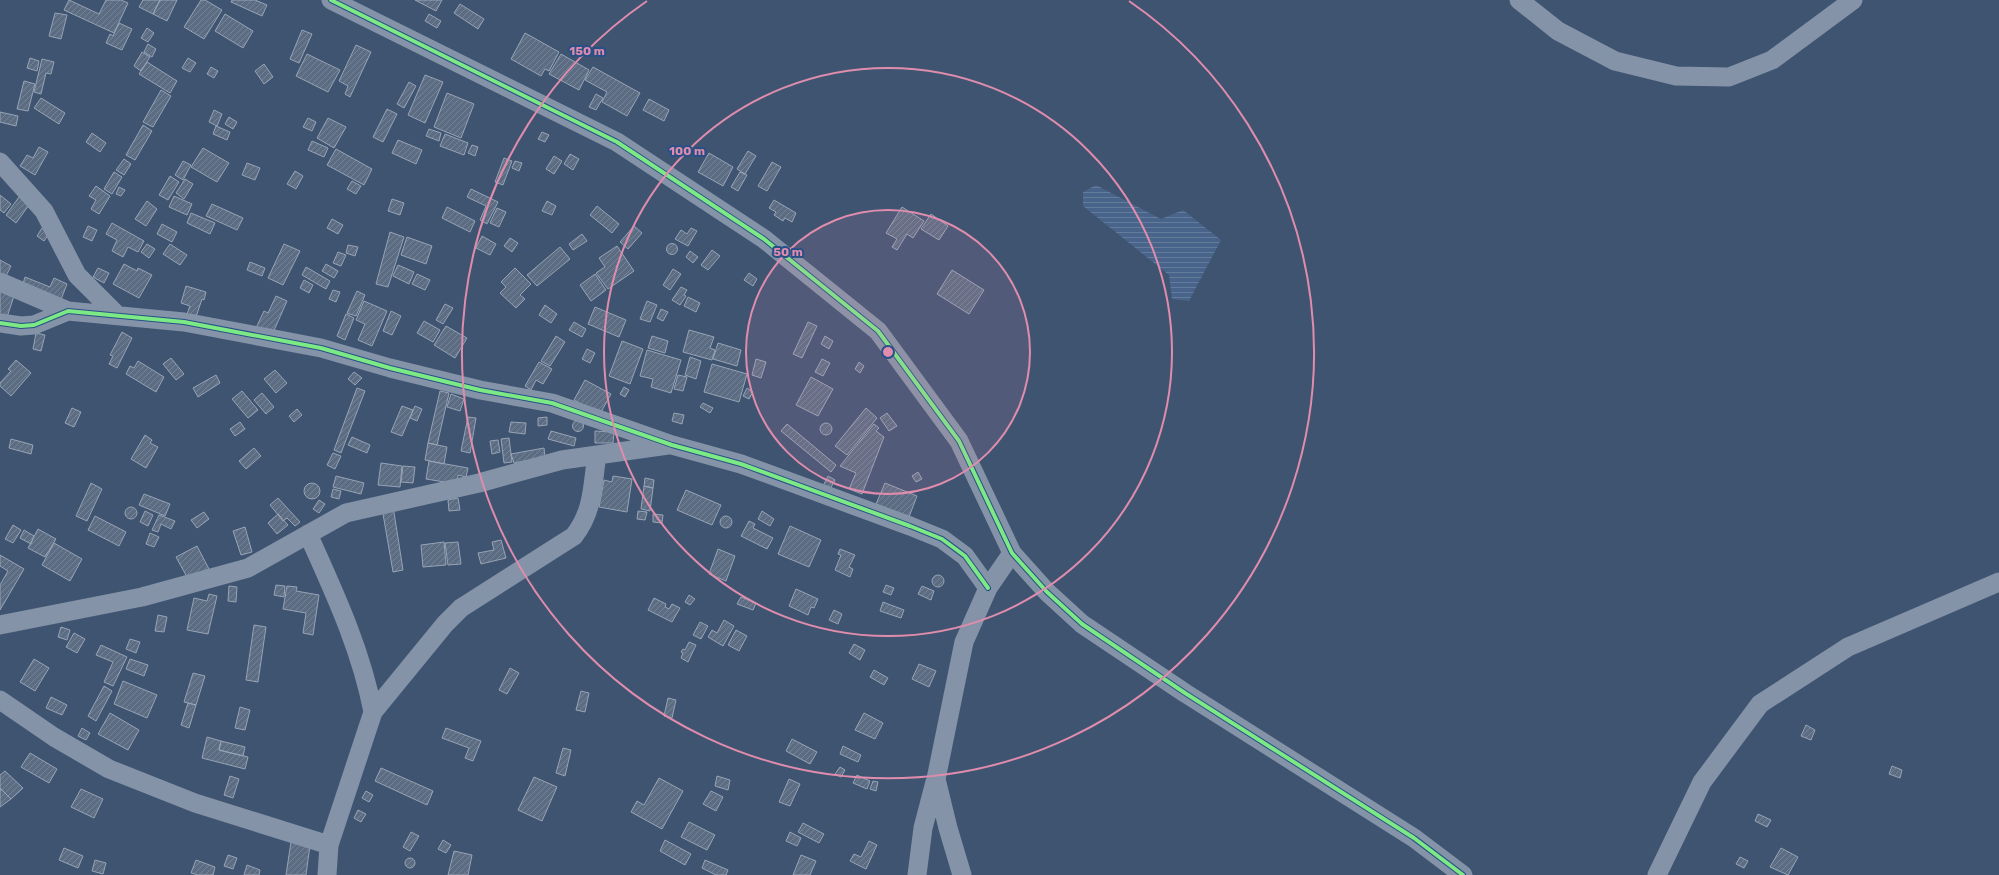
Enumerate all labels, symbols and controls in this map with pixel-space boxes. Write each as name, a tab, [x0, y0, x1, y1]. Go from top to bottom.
text: 150 m	[569, 44, 605, 58]
text: 100 m	[669, 144, 705, 158]
text: 50 m	[773, 245, 803, 259]
centre of rings	[881, 345, 895, 359]

